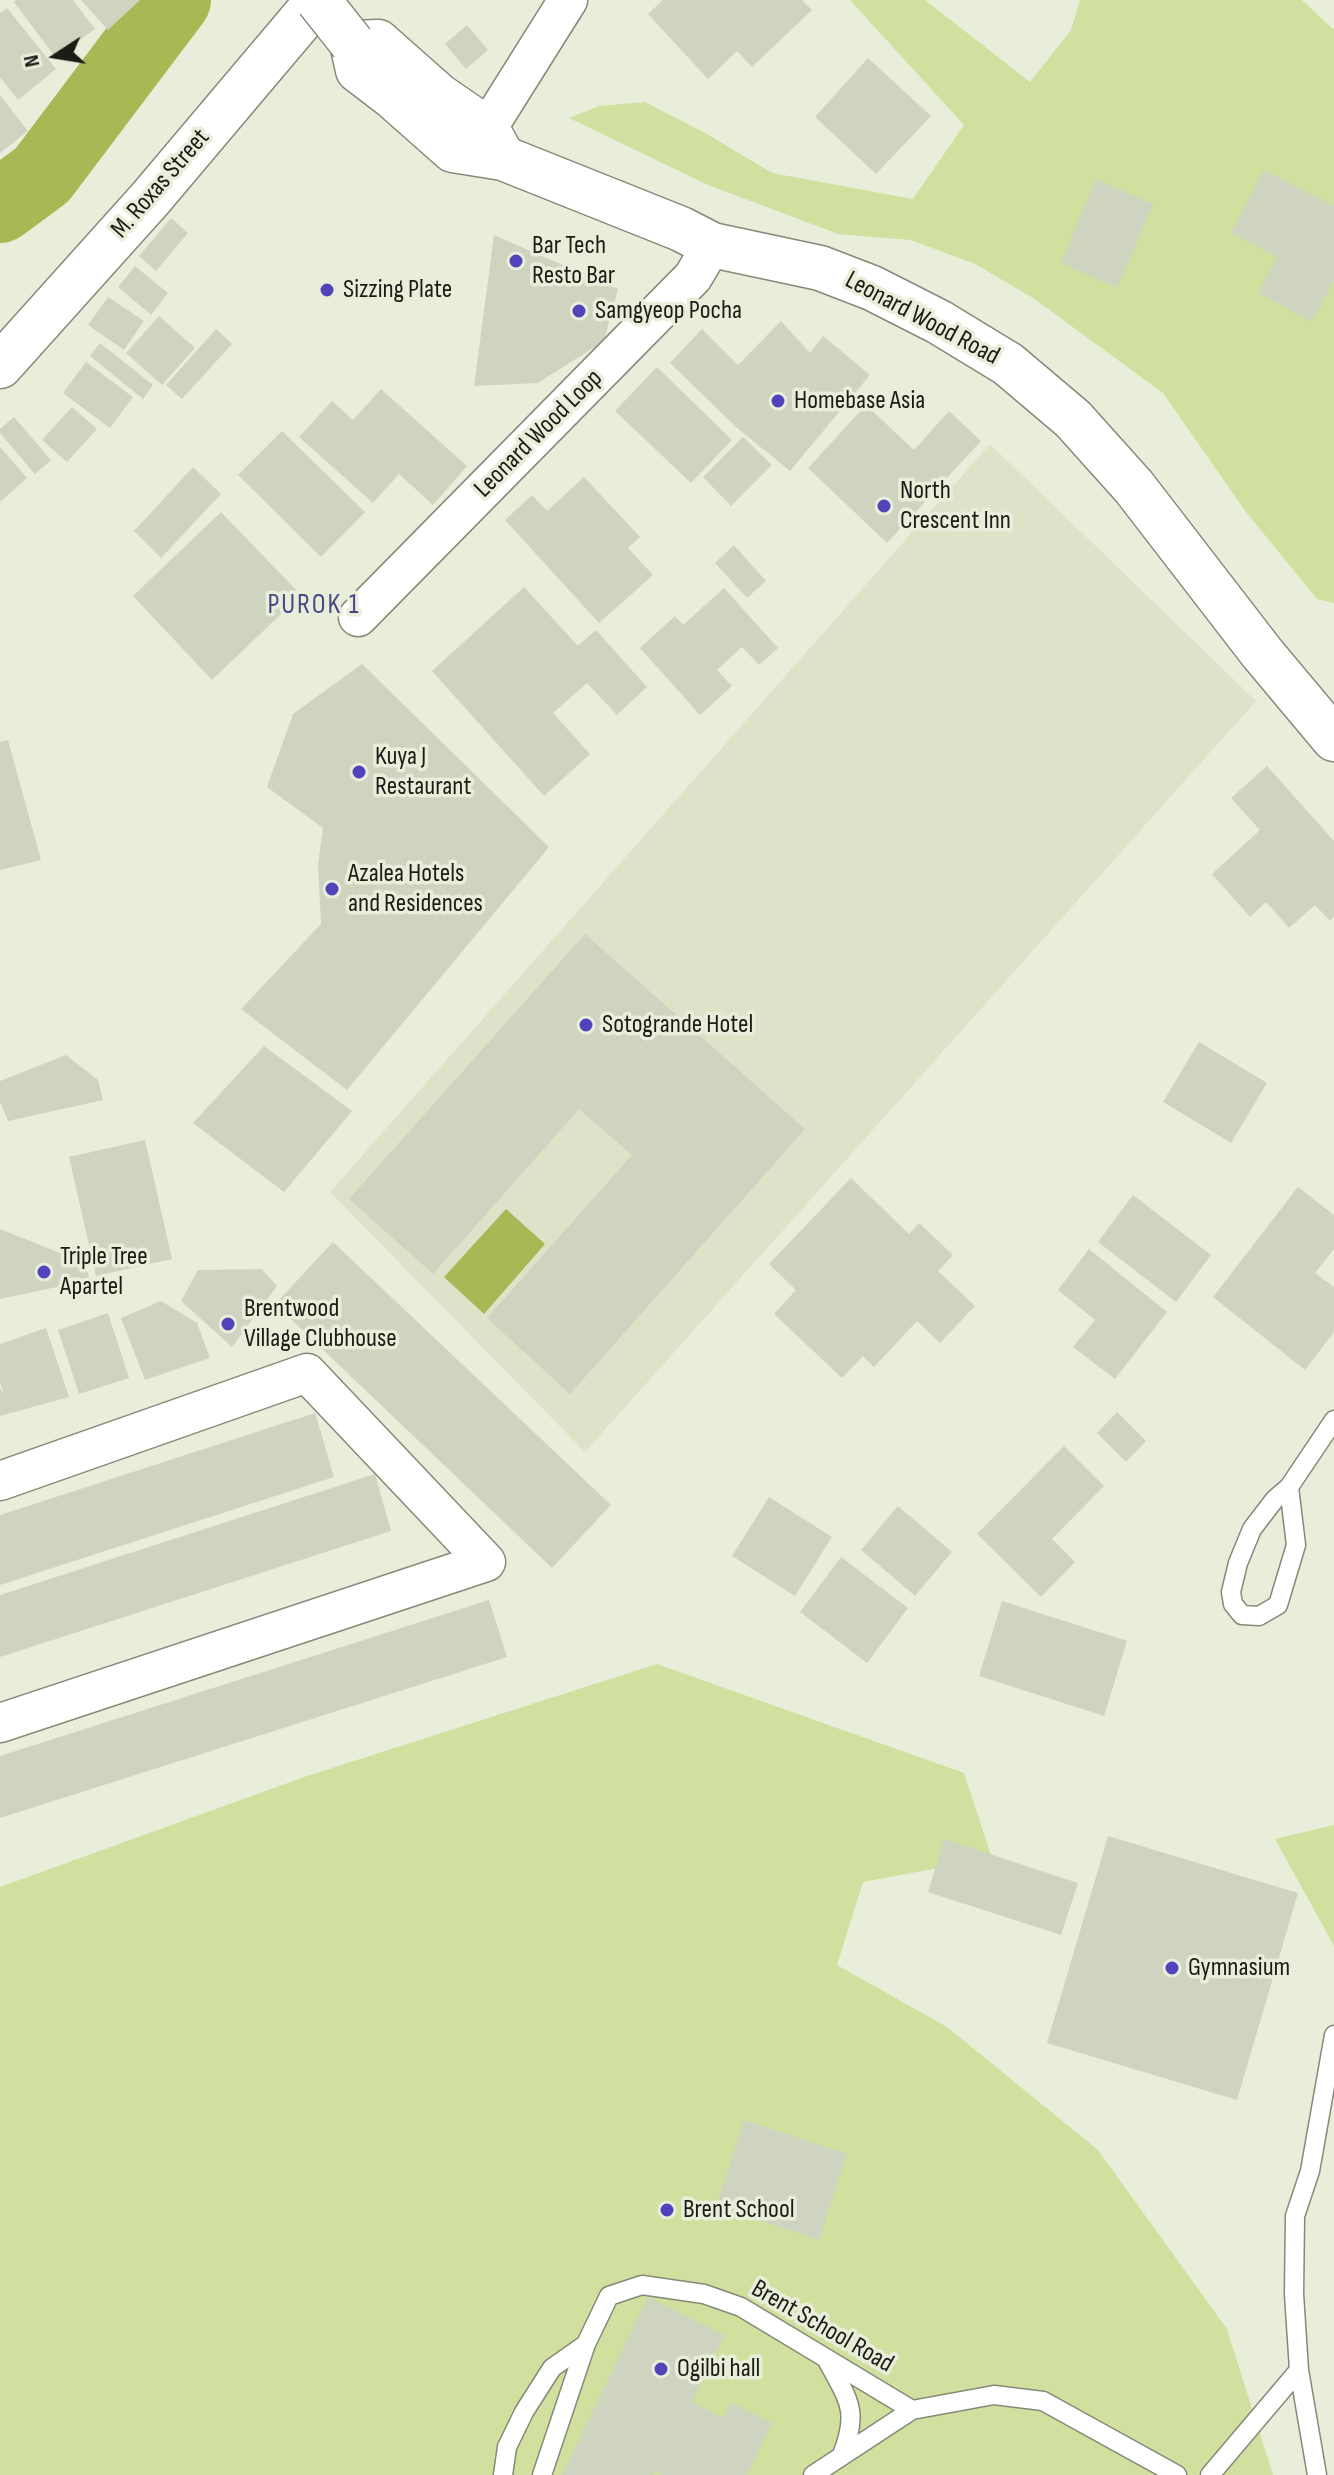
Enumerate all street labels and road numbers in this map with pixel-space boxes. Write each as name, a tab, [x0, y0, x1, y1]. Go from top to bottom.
street label: M. Roxas Street	[105, 123, 217, 245]
street label: Leonard Wood Road	[840, 265, 1004, 373]
street label: Leonard Wood Loop	[468, 363, 610, 505]
street label: Brent School Road	[745, 2274, 899, 2380]

